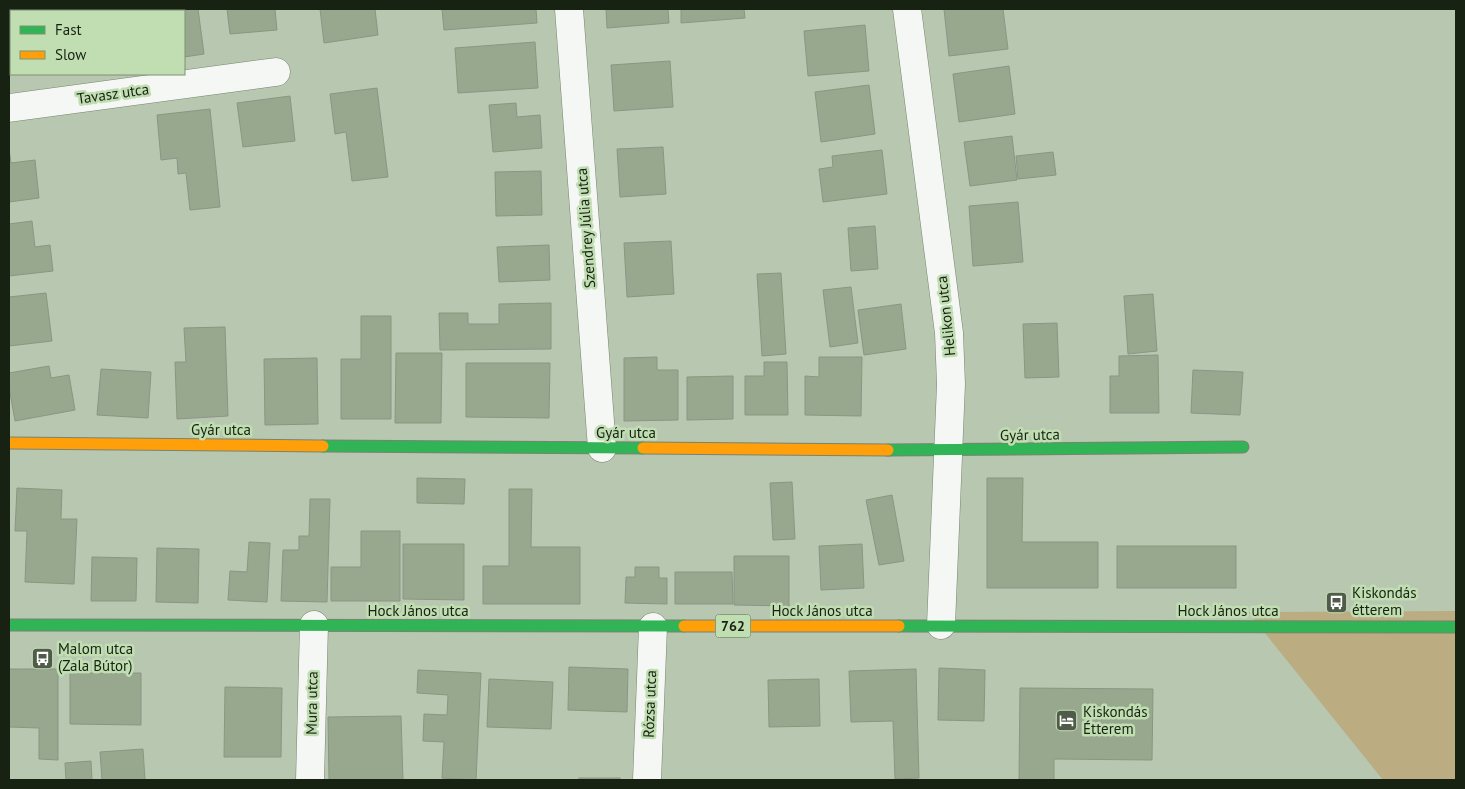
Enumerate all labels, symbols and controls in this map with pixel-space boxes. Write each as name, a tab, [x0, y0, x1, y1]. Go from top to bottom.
legend	[10, 10, 185, 75]
text: Fast	[55, 20, 82, 39]
text: Slow	[55, 45, 86, 64]
street label: Tavasz utca	[76, 79, 150, 108]
street label: Szendrey Júlia utca	[572, 167, 599, 289]
street label: Helikon utca	[932, 275, 959, 357]
street label: Gyár utca	[191, 420, 251, 439]
street label: Gyár utca	[596, 423, 656, 442]
street label: Gyár utca	[1000, 424, 1060, 445]
place label: Kiskondás étterem	[1352, 583, 1417, 619]
bus stop icon: Kiskondás étterem	[1324, 590, 1348, 614]
street label: Hock János utca	[367, 601, 469, 620]
street label: Hock János utca	[771, 601, 873, 620]
street label: Hock János utca	[1177, 601, 1279, 620]
road number: 762	[716, 614, 750, 638]
place label: Malom utca (Zala Bútor)	[58, 639, 133, 675]
bus stop icon: Malom utca (Zala Bútor)	[30, 646, 54, 670]
street label: Rózsa utca	[639, 670, 660, 738]
street label: Mura utca	[301, 671, 322, 735]
place label: Kiskondás Étterem	[1083, 702, 1148, 738]
hotel icon: Kiskondás Étterem	[1055, 709, 1079, 733]

